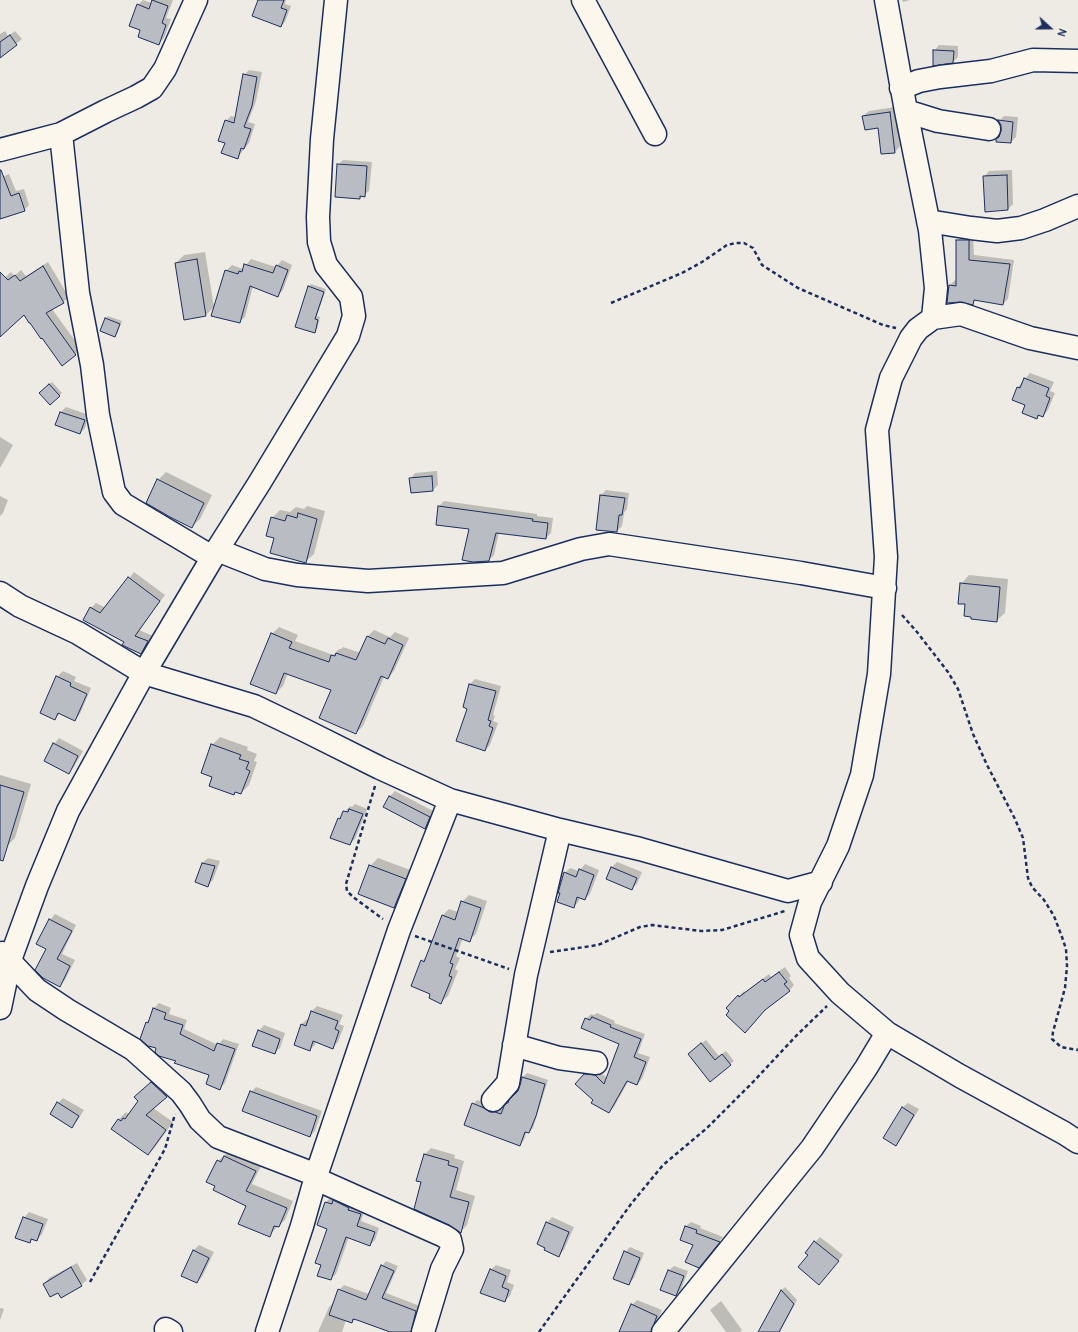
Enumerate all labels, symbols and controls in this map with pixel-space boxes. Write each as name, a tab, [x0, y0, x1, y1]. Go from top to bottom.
north arrow	[1030, 8, 1070, 48]
text: N	[1054, 27, 1069, 38]

